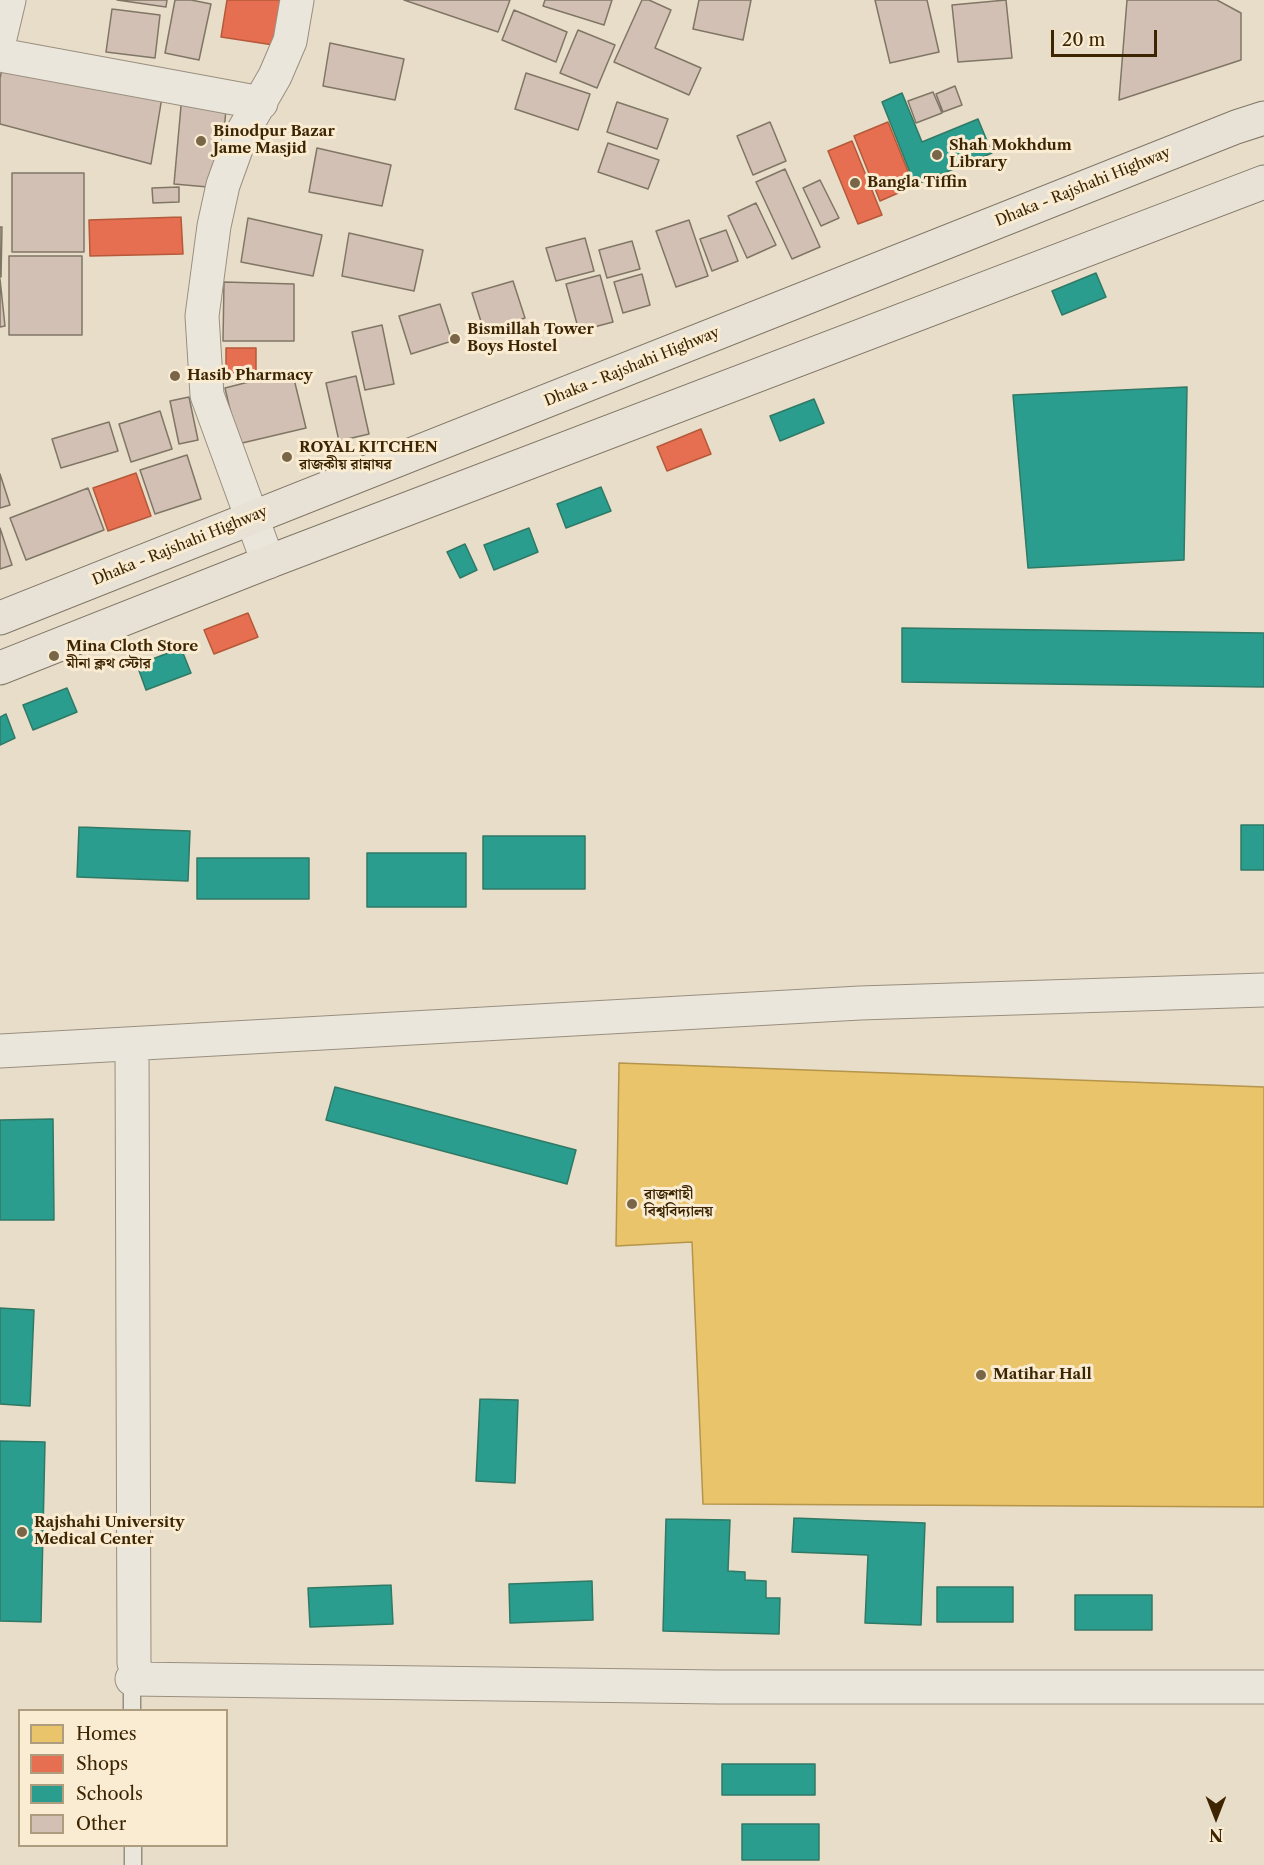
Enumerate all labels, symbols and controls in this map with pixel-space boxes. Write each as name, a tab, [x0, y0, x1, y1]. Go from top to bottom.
scale bar	[1054, 18, 1160, 56]
text: 20 m	[1062, 29, 1105, 51]
place label: Binodpur Bazar Jame Masjid	[213, 123, 335, 158]
marker: Binodpur Bazar Jame Masjid	[194, 134, 208, 148]
place label: Shah Mokhdum Library	[949, 137, 1072, 172]
street label: Dhaka - Rajshahi Highway	[993, 144, 1173, 230]
marker: Shah Mokhdum Library	[930, 148, 944, 162]
place label: Bangla Tiffin	[867, 174, 967, 192]
marker: Bangla Tiffin	[848, 176, 862, 190]
place label: Bismillah Tower Boys Hostel	[467, 321, 594, 356]
street label: Dhaka - Rajshahi Highway	[542, 324, 722, 410]
marker: Bismillah Tower Boys Hostel	[448, 332, 462, 346]
place label: Hasib Pharmacy	[187, 367, 313, 385]
marker: Hasib Pharmacy	[168, 369, 182, 383]
place label: ROYAL KITCHEN রাজকীয় রান্নাঘর	[299, 439, 438, 474]
marker: ROYAL KITCHEN রাজকীয় রান্নাঘর	[280, 450, 294, 464]
street label: Dhaka - Rajshahi Highway	[90, 503, 270, 589]
place label: Mina Cloth Store মীনা ক্লথ স্টোর	[66, 638, 198, 673]
marker: Mina Cloth Store মীনা ক্লথ স্টোর	[47, 649, 61, 663]
place label: রাজশাহী বিশ্ববিদ্যালয়	[644, 1186, 713, 1221]
marker: রাজশাহী বিশ্ববিদ্যালয়	[625, 1197, 639, 1211]
place label: Matihar Hall	[993, 1366, 1092, 1384]
marker: Matihar Hall	[974, 1368, 988, 1382]
place label: Rajshahi University Medical Center	[34, 1514, 184, 1549]
marker: Rajshahi University Medical Center	[15, 1525, 29, 1539]
legend	[18, 1709, 228, 1847]
text: Homes	[76, 1723, 137, 1745]
text: Shops	[76, 1753, 128, 1775]
text: Schools	[76, 1783, 143, 1805]
north arrow	[1186, 1787, 1246, 1847]
text: Other	[76, 1813, 126, 1835]
text: N	[1209, 1825, 1223, 1845]

